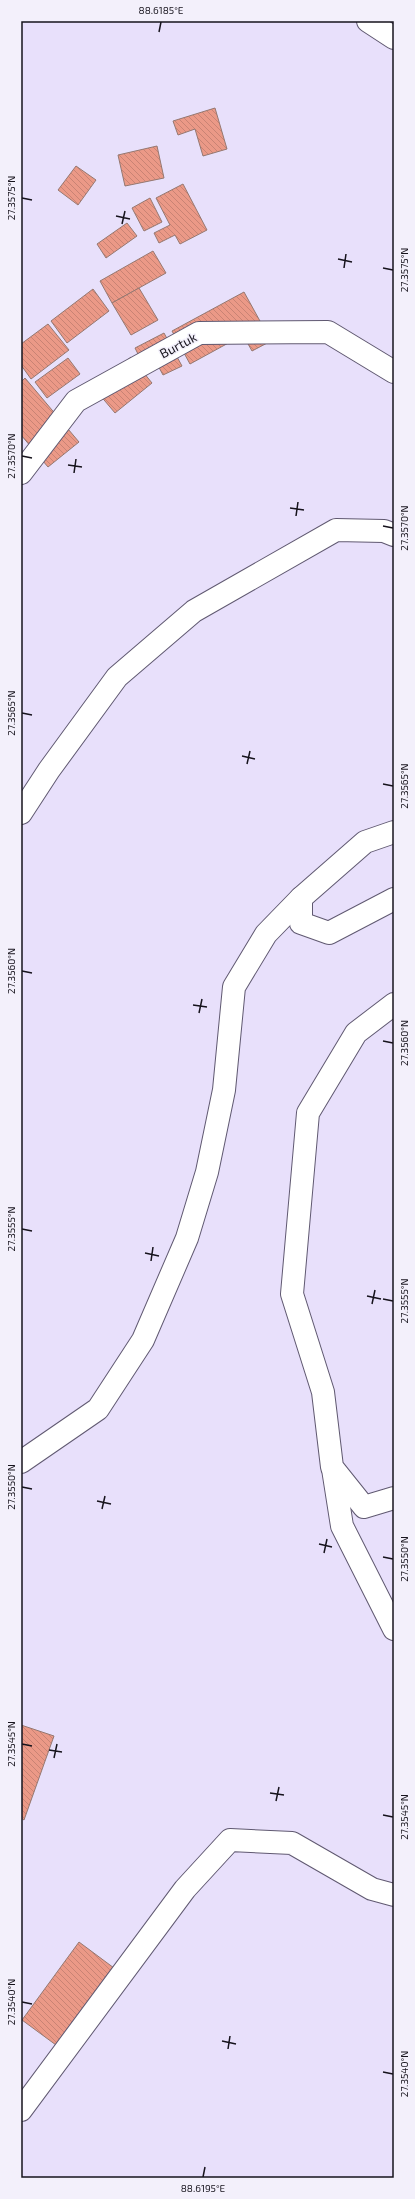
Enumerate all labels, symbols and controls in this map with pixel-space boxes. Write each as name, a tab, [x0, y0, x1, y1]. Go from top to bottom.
text: 88.6185°E	[139, 4, 184, 16]
text: 27.3575°N	[5, 176, 17, 220]
text: 27.3575°N	[398, 248, 410, 292]
street label: Burtuk	[157, 328, 200, 361]
text: 27.3570°N	[5, 433, 17, 479]
text: 27.3570°N	[398, 505, 410, 551]
text: 27.3565°N	[5, 690, 17, 736]
text: 27.3565°N	[398, 763, 410, 809]
text: 27.3560°N	[5, 948, 17, 994]
text: 27.3560°N	[398, 1020, 410, 1066]
text: 27.3555°N	[5, 1207, 17, 1251]
text: 27.3555°N	[398, 1279, 410, 1323]
text: 27.3550°N	[5, 1464, 17, 1510]
text: 27.3550°N	[398, 1536, 410, 1582]
text: 27.3545°N	[5, 1721, 17, 1767]
text: 27.3545°N	[398, 1794, 410, 1840]
text: 27.3540°N	[5, 1979, 17, 2025]
text: 27.3540°N	[398, 2051, 410, 2097]
text: 88.6195°E	[181, 2182, 226, 2194]

